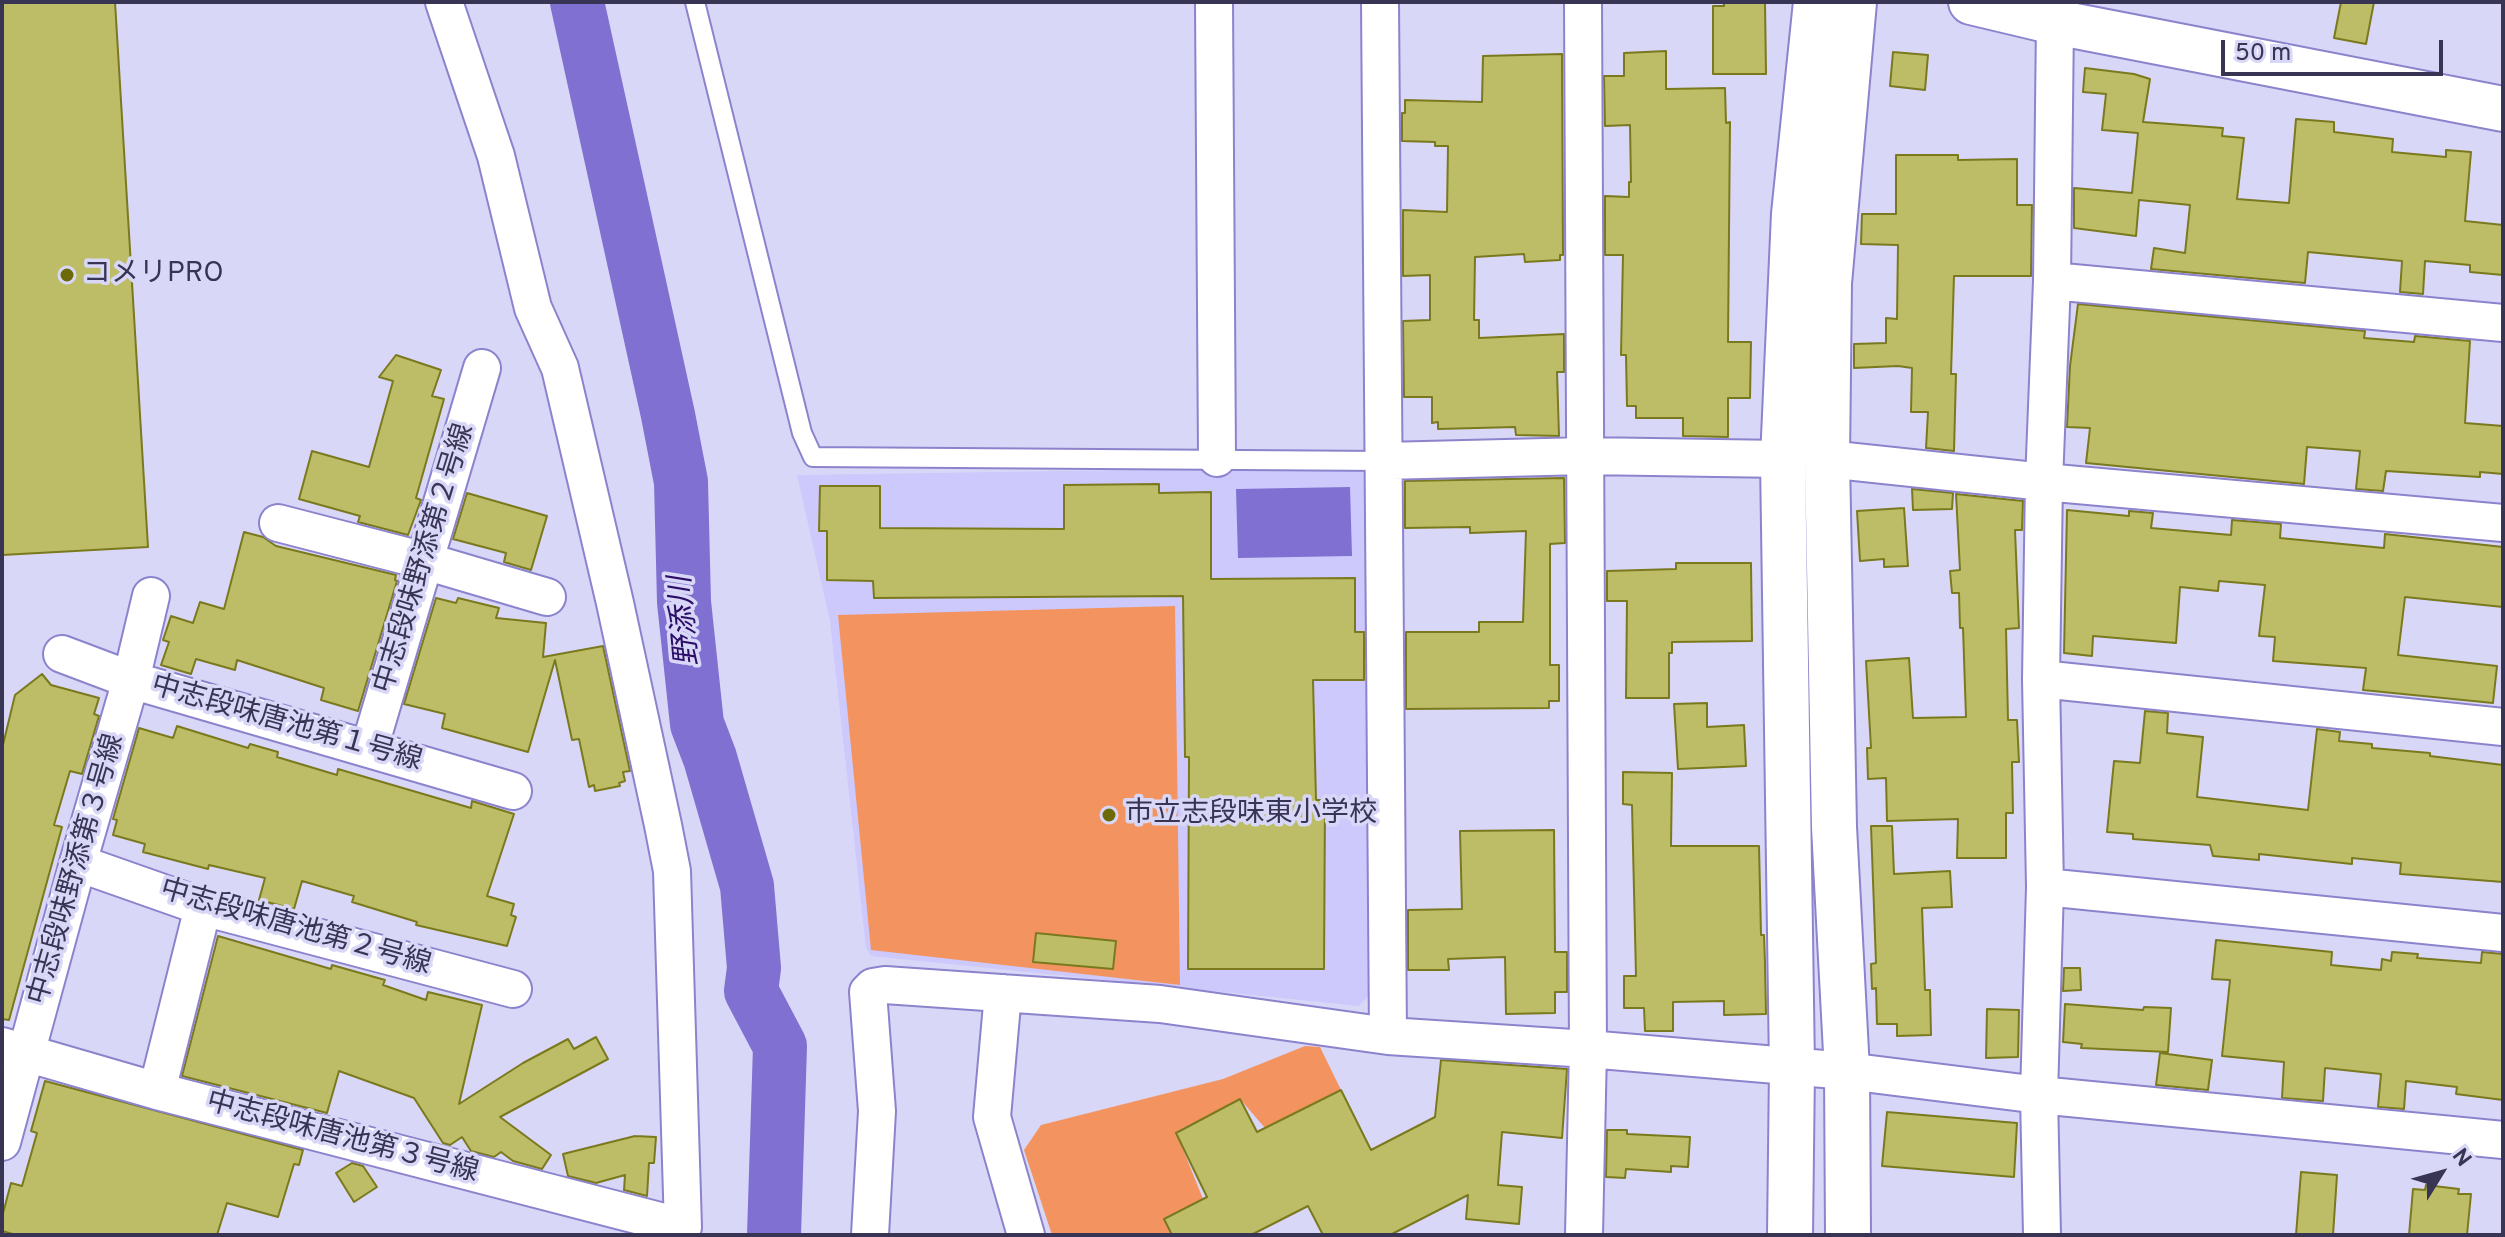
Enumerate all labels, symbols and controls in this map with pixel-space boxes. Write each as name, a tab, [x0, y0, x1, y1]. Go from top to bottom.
scale bar	[2225, 24, 2447, 74]
text: 50 m	[2235, 39, 2291, 69]
place label: コメリPRO	[83, 258, 224, 292]
marker: コメリPRO	[58, 266, 76, 284]
street label: 中志段味野添第２号線	[369, 420, 483, 698]
water label: 野添川	[665, 575, 709, 667]
street label: 中志段味唐池第１号線	[147, 670, 425, 780]
street label: 中志段味野添第３号線	[23, 731, 133, 1009]
place label: 市立志段味東小学校	[1125, 798, 1377, 832]
marker: 市立志段味東小学校	[1100, 806, 1118, 824]
street label: 中志段味唐池第２号線	[156, 874, 434, 984]
street label: 中志段味唐池第３号線	[202, 1087, 482, 1191]
north arrow	[2401, 1133, 2481, 1213]
text: N	[2445, 1144, 2476, 1173]

